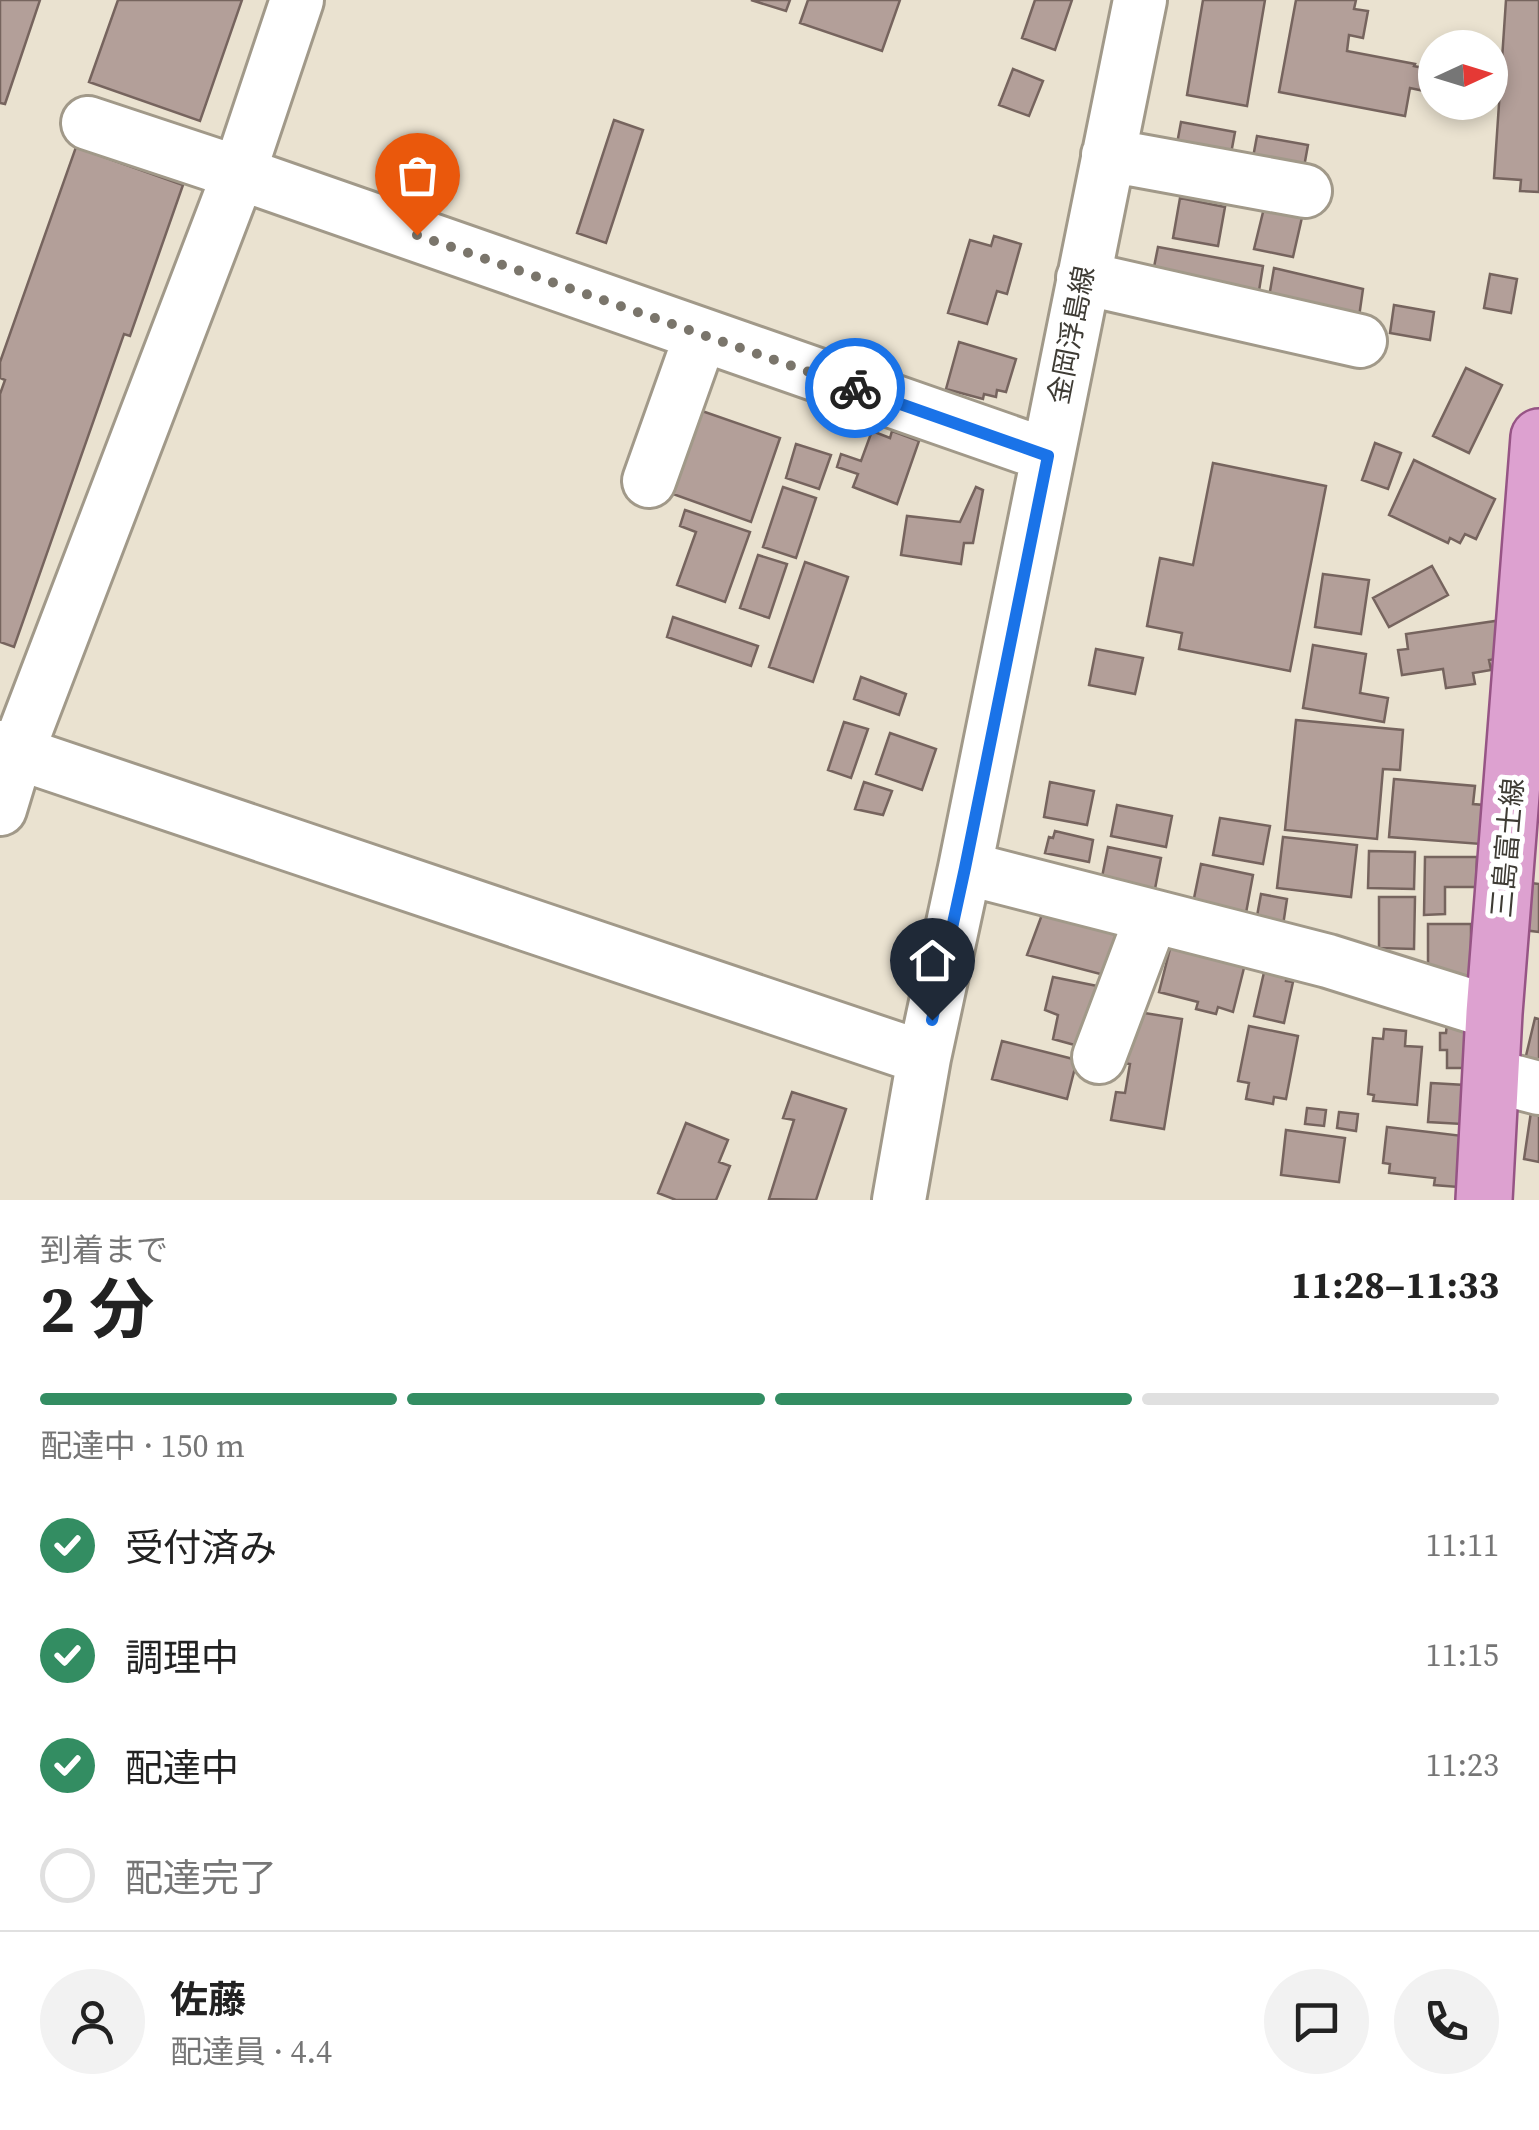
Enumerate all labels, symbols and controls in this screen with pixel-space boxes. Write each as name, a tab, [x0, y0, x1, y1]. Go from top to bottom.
north arrow	[1418, 30, 1508, 120]
map controls	[1418, 30, 1508, 120]
pin	[375, 133, 460, 236]
icon: bag	[390, 148, 445, 203]
street label: 金岡浮島線	[1039, 263, 1103, 407]
courier	[805, 338, 905, 438]
icon: bike	[828, 361, 883, 416]
street label: 三島富士線	[1482, 777, 1532, 919]
pin	[890, 918, 975, 1021]
icon: home	[905, 933, 960, 988]
text: 到着まで	[40, 1228, 168, 1272]
text: 11:28–11:33	[1291, 1259, 1499, 1311]
text: 2 分	[40, 1265, 154, 1354]
text: 配達中 · 150 m	[40, 1424, 245, 1468]
icon: check	[40, 1518, 95, 1573]
text: 受付済み	[125, 1522, 277, 1574]
text: 11:11	[1425, 1523, 1499, 1567]
icon: check	[40, 1628, 95, 1683]
text: 調理中	[125, 1632, 239, 1684]
text: 11:15	[1425, 1633, 1499, 1677]
icon: check	[40, 1738, 95, 1793]
text: 配達中	[125, 1742, 239, 1794]
text: 11:23	[1425, 1743, 1499, 1787]
text: 配達完了	[125, 1852, 277, 1904]
button: person	[40, 1969, 145, 2074]
button: chat	[1264, 1969, 1369, 2074]
button: phone	[1394, 1969, 1499, 2074]
text: 佐藤	[170, 1974, 246, 2026]
text: 配達員 · 4.4	[170, 2030, 332, 2074]

